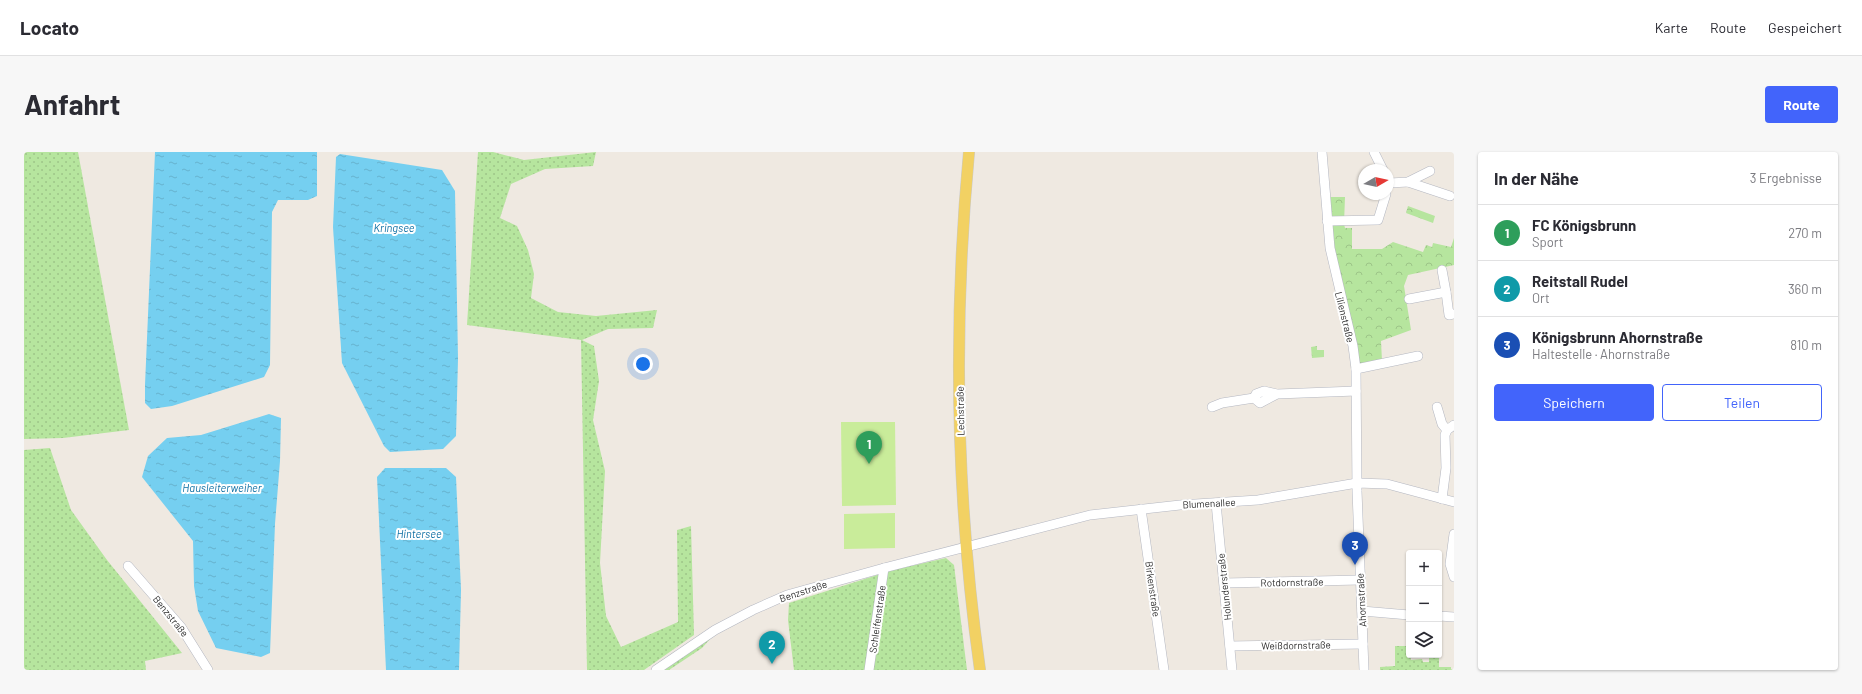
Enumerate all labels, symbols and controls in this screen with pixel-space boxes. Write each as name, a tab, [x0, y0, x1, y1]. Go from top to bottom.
text: Locato	[20, 16, 79, 39]
text: Karte	[1655, 19, 1688, 36]
text: Route	[1710, 19, 1746, 36]
text: Gespeichert	[1768, 19, 1842, 36]
button: Route	[1765, 86, 1838, 123]
text: Anfahrt	[24, 87, 120, 121]
north arrow	[1358, 164, 1394, 200]
text: In der Nähe	[1494, 168, 1579, 188]
text: 3 Ergebnisse	[1750, 170, 1822, 186]
text: FC Königsbrunn	[1532, 216, 1636, 234]
water label: Kringsee	[373, 221, 415, 234]
text: 1	[1505, 225, 1509, 241]
text: 270 m	[1788, 225, 1822, 241]
text: Sport	[1532, 234, 1563, 250]
text: Reitstall Rudel	[1532, 272, 1628, 290]
text: 2	[1503, 281, 1511, 297]
text: 360 m	[1788, 281, 1822, 297]
street label: Lilienstraße	[1333, 290, 1357, 344]
text: Ort	[1532, 290, 1550, 306]
text: Königsbrunn Ahornstraße	[1532, 328, 1703, 346]
text: 3	[1503, 337, 1511, 353]
text: 810 m	[1790, 337, 1822, 353]
text: Haltestelle · Ahornstraße	[1532, 346, 1670, 362]
your location	[633, 354, 653, 374]
button: Speichern	[1494, 384, 1654, 421]
button: Teilen	[1662, 384, 1822, 421]
street label: Lechstraße	[954, 386, 966, 436]
pin: 1	[856, 431, 882, 464]
water label: Hausleiterweiher	[182, 481, 263, 494]
street label: Blumenallee	[1182, 496, 1236, 510]
water label: Hintersee	[396, 527, 442, 540]
pin: 3	[1342, 532, 1368, 565]
map controls	[1406, 550, 1442, 658]
button: +	[1406, 550, 1442, 586]
street label: Holunderstraße	[1215, 553, 1233, 621]
street label: Birkenstraße	[1143, 560, 1163, 618]
street label: Ahornstraße	[1354, 573, 1368, 627]
street label: Rotdornstraße	[1260, 575, 1324, 589]
street label: Benzstraße	[778, 578, 828, 604]
street label: Schleifenstraße	[866, 584, 888, 654]
button: −	[1406, 586, 1442, 622]
street label: Benzstraße	[151, 593, 191, 639]
button: layers	[1406, 622, 1442, 658]
pin: 2	[759, 631, 785, 664]
street label: Weißdornstraße	[1261, 638, 1331, 652]

